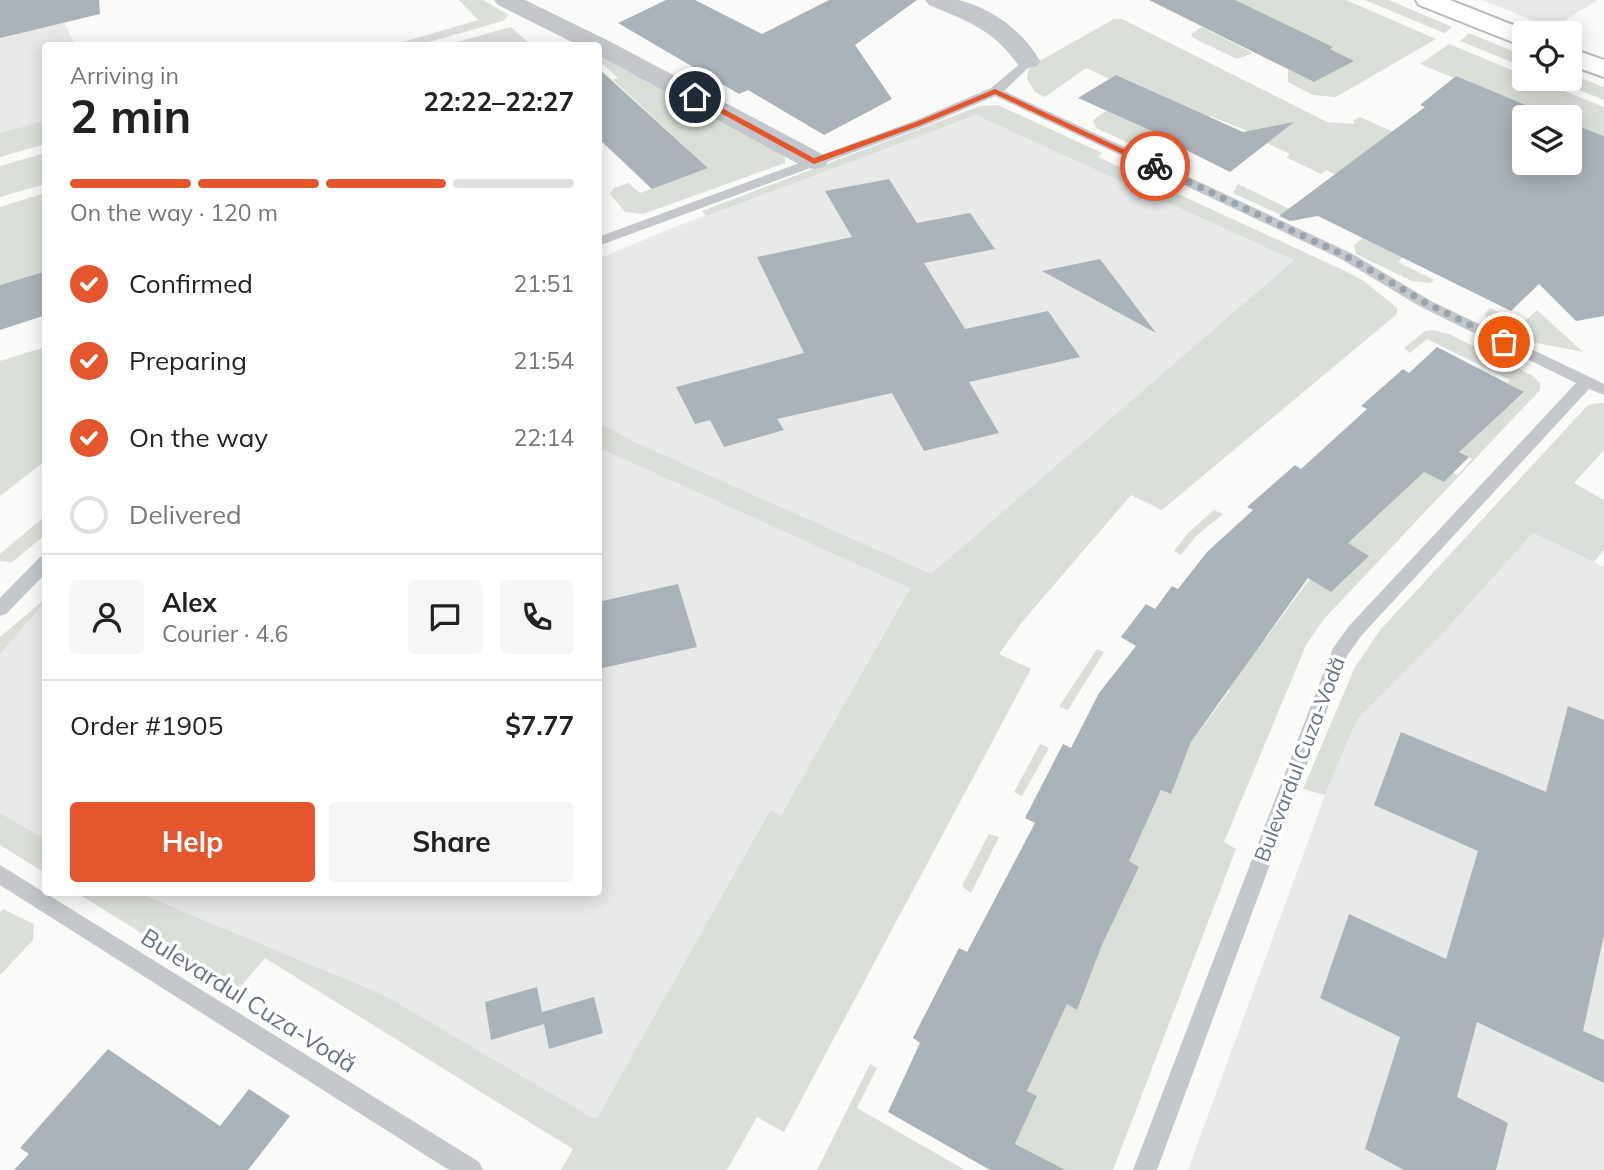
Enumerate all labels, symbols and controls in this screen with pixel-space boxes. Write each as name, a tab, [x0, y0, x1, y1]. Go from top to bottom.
map controls	[1512, 21, 1582, 175]
button: locate	[1512, 21, 1582, 91]
text: Arriving in	[70, 61, 179, 90]
pin	[665, 67, 725, 127]
icon: home	[676, 78, 714, 116]
text: 22:22–22:27	[423, 85, 574, 118]
text: 2 min	[70, 87, 191, 145]
button: layers	[1512, 105, 1582, 175]
courier	[1120, 131, 1190, 201]
icon: bike	[1136, 147, 1174, 185]
text: On the way · 120 m	[70, 198, 278, 227]
icon: check	[70, 265, 108, 303]
text: Confirmed	[129, 267, 253, 300]
text: 21:51	[514, 269, 574, 298]
pin	[1474, 312, 1534, 372]
icon: bag	[1485, 323, 1523, 361]
icon: check	[70, 342, 108, 380]
text: Preparing	[129, 344, 247, 377]
text: 21:54	[514, 346, 574, 375]
icon: check	[70, 419, 108, 457]
text: On the way	[129, 421, 268, 454]
text: 22:14	[514, 423, 574, 452]
text: Delivered	[129, 498, 242, 531]
button: person	[70, 580, 144, 654]
button: chat	[408, 580, 482, 654]
button: phone	[500, 580, 574, 654]
text: Alex	[162, 586, 217, 619]
text: Courier · 4.6	[162, 619, 288, 648]
street label: Bulevardul Cuza-Vodă	[1248, 653, 1350, 865]
text: Order #1905	[70, 709, 223, 742]
text: $7.77	[505, 709, 574, 742]
button: Help	[70, 802, 315, 882]
button: Share	[329, 802, 574, 882]
street label: Bulevardul Cuza-Vodă	[136, 922, 362, 1078]

